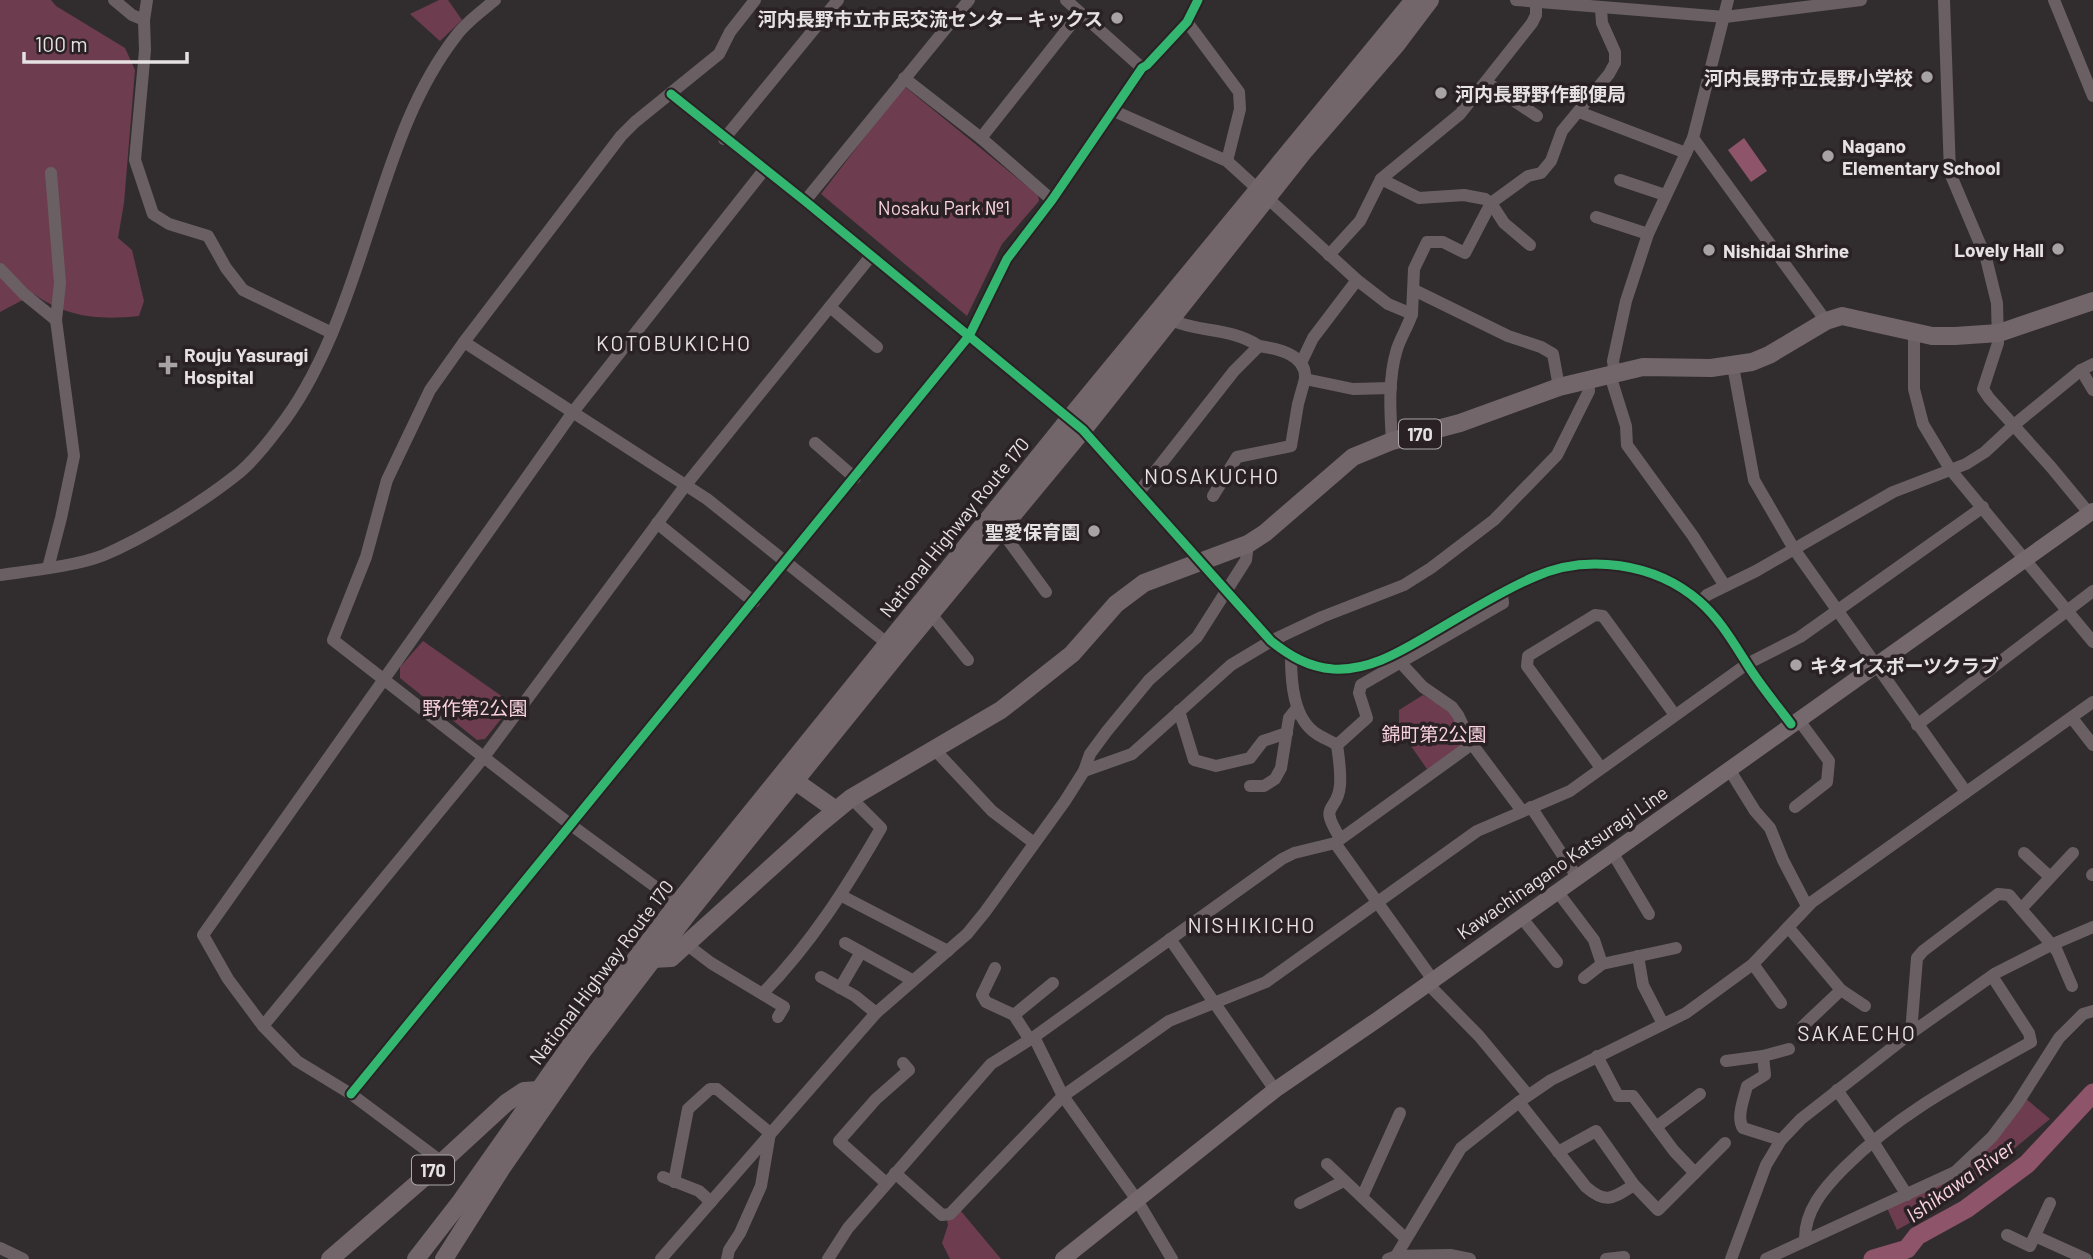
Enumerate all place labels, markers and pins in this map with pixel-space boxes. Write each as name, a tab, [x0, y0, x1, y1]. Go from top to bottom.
place label: 河内長野市立市民交流センター キックス	[758, 7, 1103, 30]
marker: 河内長野市立市民交流センター キックス	[1109, 10, 1125, 26]
place label: 河内長野市立長野小学校	[1704, 66, 1913, 89]
marker: 河内長野市立長野小学校	[1919, 69, 1935, 85]
place label: 河内長野野作郵便局	[1455, 82, 1626, 105]
marker: 河内長野野作郵便局	[1433, 85, 1449, 101]
place label: Nagano Elementary School	[1842, 134, 2000, 179]
marker: Nagano Elementary School	[1820, 148, 1836, 164]
place label: Lovely Hall	[1954, 238, 2044, 261]
place label: Nishidai Shrine	[1723, 239, 1849, 262]
marker: Lovely Hall	[2050, 241, 2066, 257]
marker: Nishidai Shrine	[1701, 242, 1717, 258]
place label: Rouju Yasuragi Hospital	[184, 343, 308, 388]
marker: Rouju Yasuragi Hospital	[158, 355, 178, 375]
place label: 聖愛保育園	[985, 520, 1080, 543]
marker: 聖愛保育園	[1086, 523, 1102, 539]
place label: キタイスポーツクラブ	[1810, 654, 1999, 677]
marker: キタイスポーツクラブ	[1788, 657, 1804, 673]

